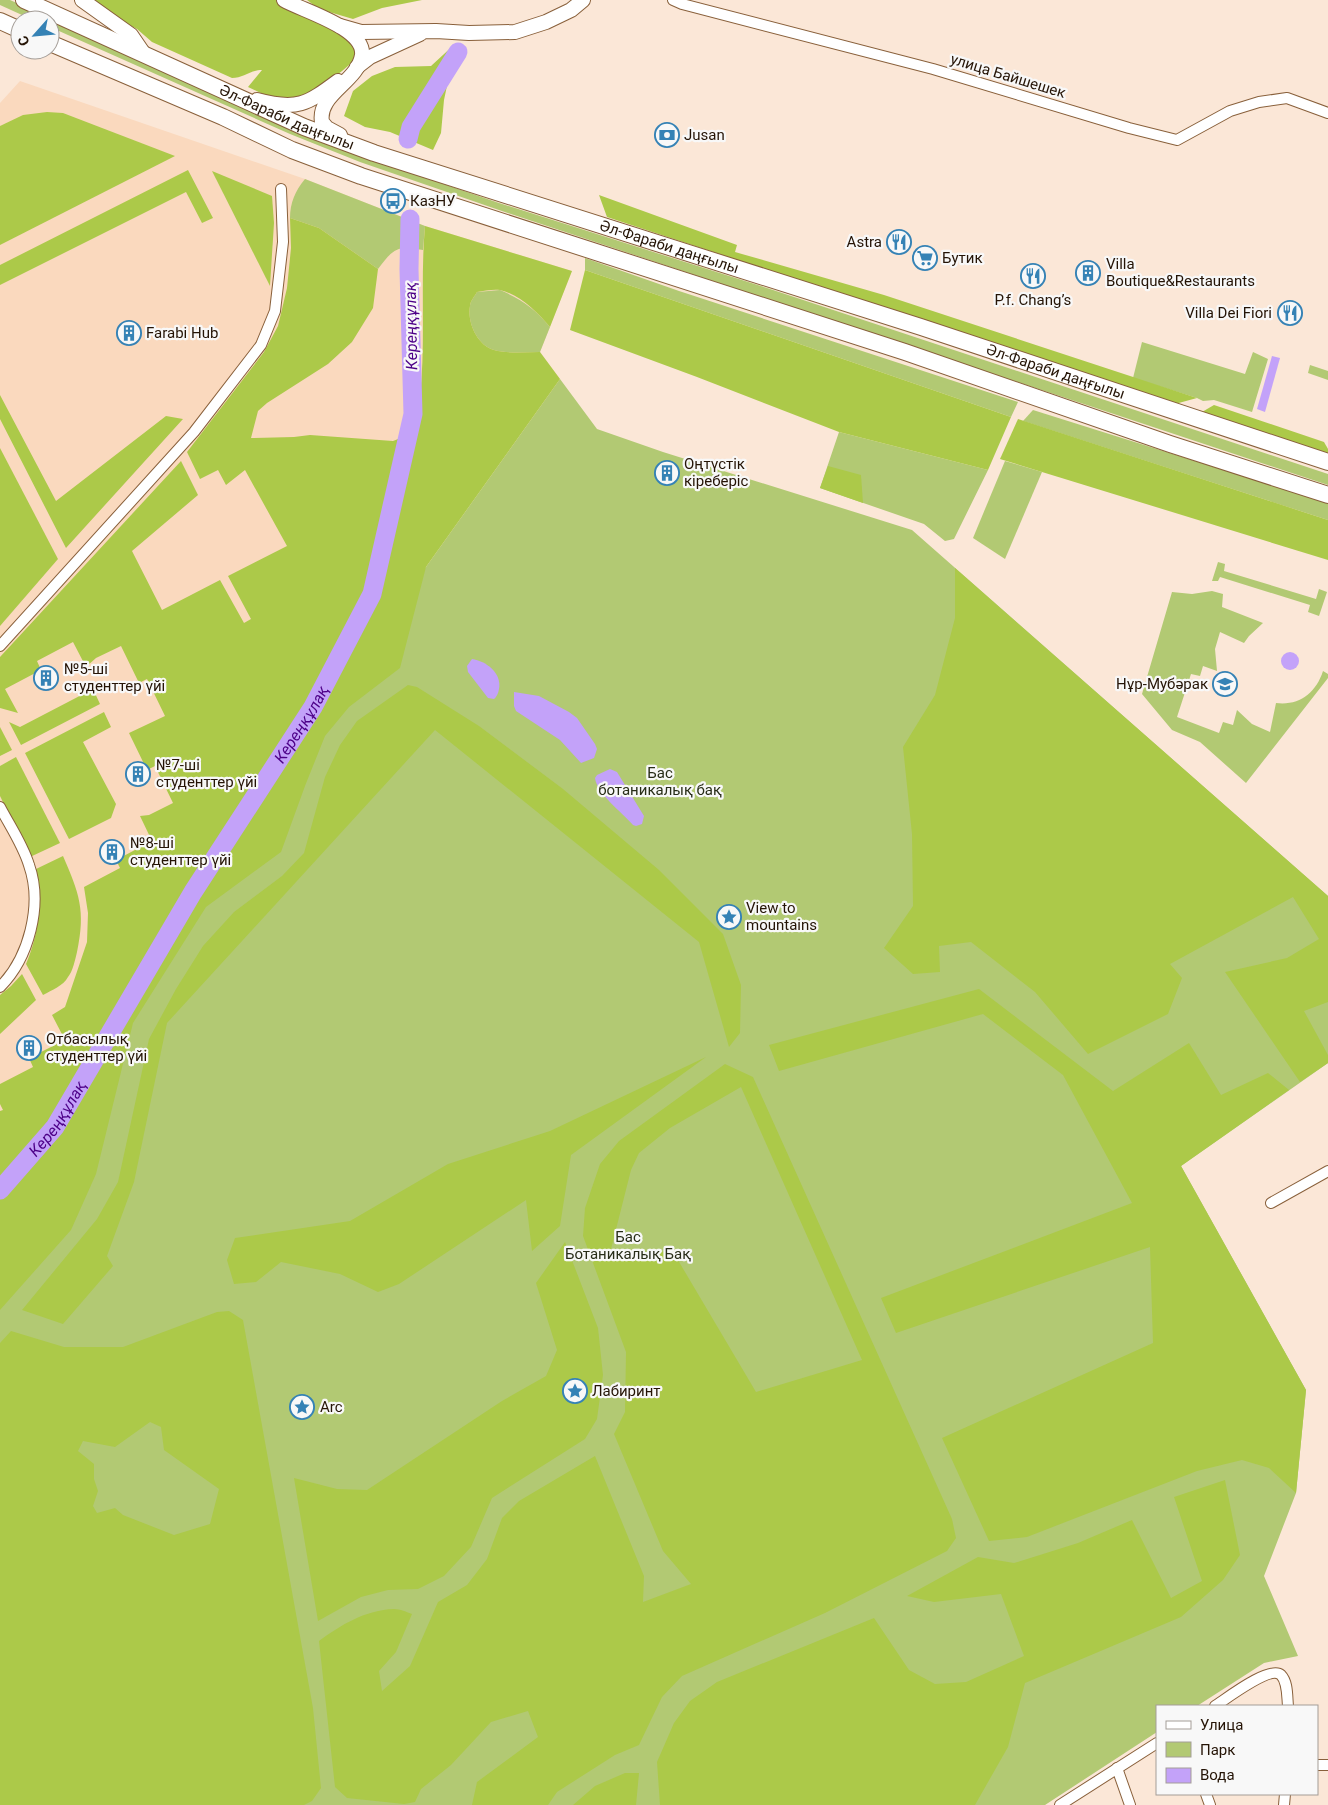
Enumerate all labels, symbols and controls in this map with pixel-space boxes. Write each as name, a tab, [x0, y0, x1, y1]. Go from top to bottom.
north arrow	[10, 10, 60, 60]
text: С	[14, 33, 33, 49]
street label: улица Байшешек	[948, 50, 1068, 102]
street label: Әл-Фараби даңғылы	[217, 81, 357, 154]
bank icon: Jusan	[654, 122, 680, 148]
place label: Jusan	[684, 126, 725, 144]
bus stop icon: КазНУ	[380, 188, 406, 214]
place label: КазНУ	[410, 192, 456, 210]
street label: Әл-Фараби даңғылы	[598, 216, 741, 277]
restaurant icon: Astra	[886, 229, 912, 255]
place label: Astra	[847, 233, 882, 251]
supermarket icon: Бутик	[912, 245, 938, 271]
place label: Бутик	[942, 249, 983, 267]
place label: Villa Boutique&Restaurants	[1106, 255, 1255, 290]
building icon: Villa Boutique&Restaurants	[1075, 260, 1101, 286]
restaurant icon: P.f. Chang’s	[1020, 263, 1046, 289]
water label: Кереңқұлақ	[401, 282, 421, 370]
place label: P.f. Chang’s	[995, 291, 1071, 309]
restaurant icon: Villa Dei Fiori	[1277, 300, 1303, 326]
place label: Villa Dei Fiori	[1185, 304, 1272, 322]
building icon: Farabi Hub	[116, 320, 142, 346]
place label: Farabi Hub	[146, 324, 218, 342]
street label: Әл-Фараби даңғылы	[984, 340, 1127, 403]
place label: Оңтүстік кіреберіс	[684, 455, 748, 490]
building icon: Оңтүстік кіреберіс	[654, 460, 680, 486]
place label: №5-ші студенттер үйі	[64, 660, 165, 695]
building icon: №5-ші студенттер үйі	[33, 665, 59, 691]
school or university icon: Нұр-Мубәрак	[1212, 671, 1238, 697]
place label: Нұр-Мубәрак	[1116, 675, 1208, 693]
water label: Кереңқұлақ	[270, 682, 332, 766]
place label: №7-ші студенттер үйі	[156, 756, 257, 791]
building icon: №7-ші студенттер үйі	[125, 761, 151, 787]
park label: Бас ботаникалық бақ	[598, 764, 722, 799]
place label: №8-ші студенттер үйі	[130, 834, 231, 869]
building icon: №8-ші студенттер үйі	[99, 839, 125, 865]
place label: View to mountains	[746, 899, 817, 934]
place icon: View to mountains	[716, 904, 742, 930]
place label: Отбасылық студенттер үйі	[46, 1030, 147, 1065]
building icon: Отбасылық студенттер үйі	[16, 1035, 42, 1061]
water label: Кереңқұлақ	[24, 1077, 90, 1160]
park label: Бас Ботаникалық Бақ	[565, 1228, 691, 1263]
place icon: Лабиринт	[562, 1378, 588, 1404]
place label: Лабиринт	[592, 1382, 661, 1400]
place icon: Arc	[289, 1394, 315, 1420]
place label: Arc	[320, 1398, 343, 1416]
legend	[1156, 1705, 1318, 1795]
text: Улица	[1200, 1716, 1243, 1734]
text: Парк	[1200, 1741, 1235, 1759]
text: Вода	[1200, 1766, 1235, 1784]

